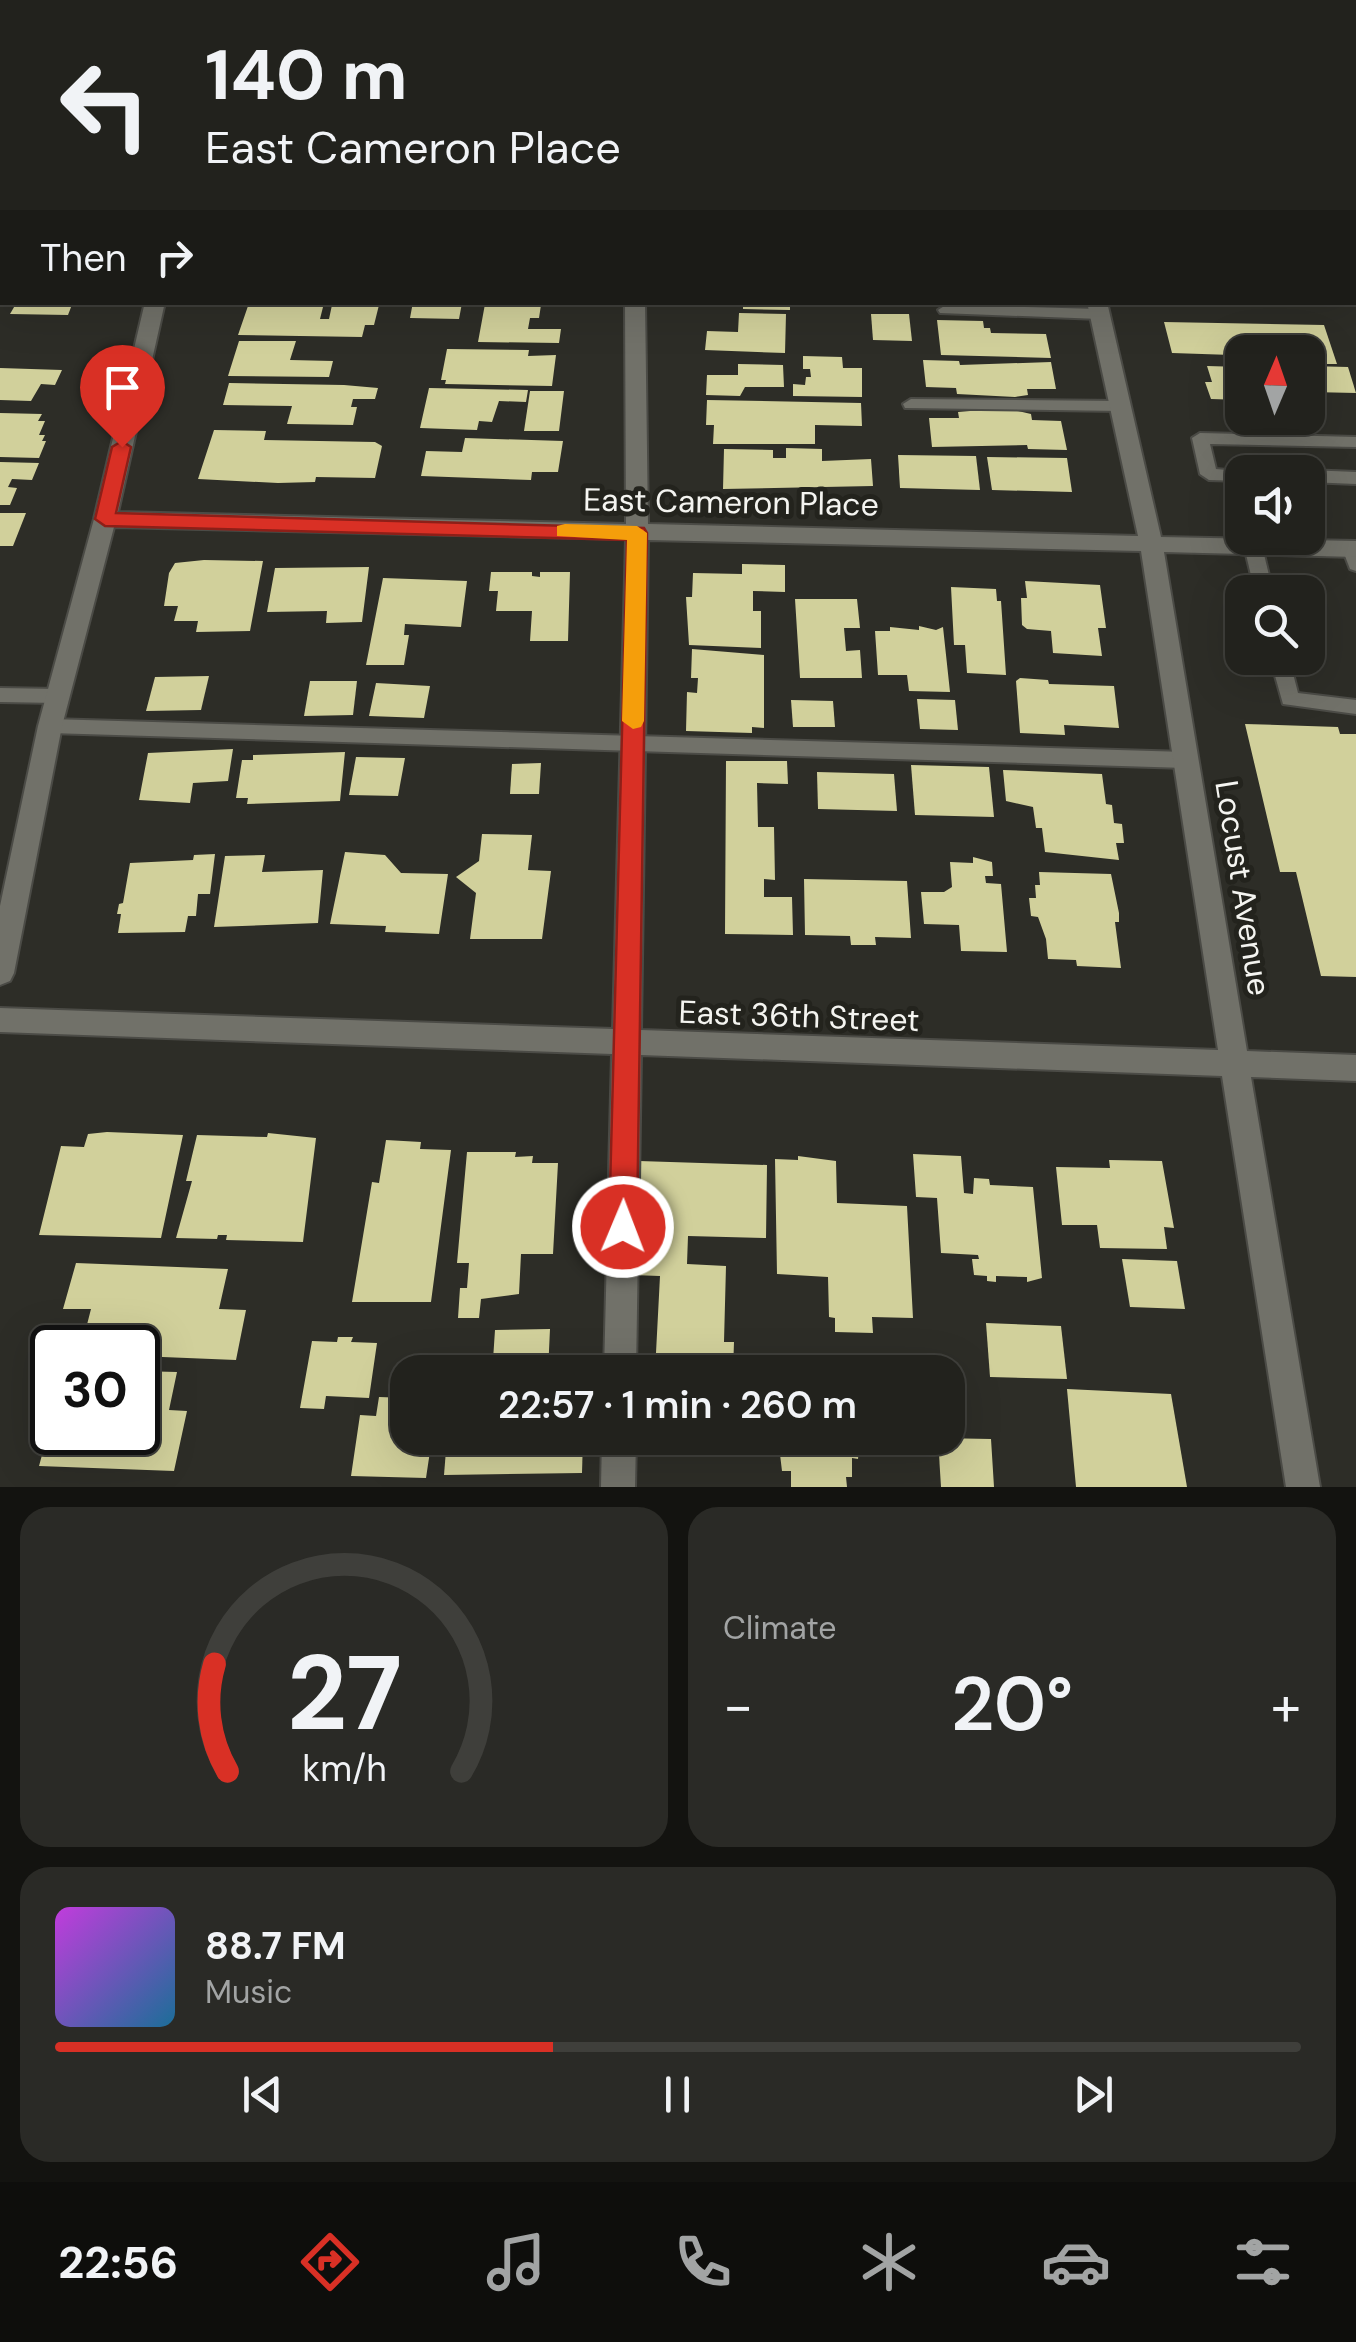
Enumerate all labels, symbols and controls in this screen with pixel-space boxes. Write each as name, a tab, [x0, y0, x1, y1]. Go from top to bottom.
text: 140 m	[205, 30, 408, 121]
icon: left	[40, 40, 170, 170]
text: East Cameron Place	[205, 118, 621, 177]
icon: right	[147, 230, 202, 285]
text: Then	[40, 233, 127, 283]
north arrow	[1225, 335, 1325, 435]
map controls	[1225, 335, 1325, 675]
pin	[80, 345, 165, 448]
icon: arrive	[95, 360, 150, 415]
button: sound	[1225, 455, 1325, 555]
street label: East Cameron Place	[583, 478, 879, 526]
button: search	[1225, 575, 1325, 675]
street label: Locust Avenue	[1205, 778, 1281, 998]
street label: East 36th Street	[678, 991, 920, 1041]
position arrow	[571, 1175, 675, 1279]
speed limit sign: 30	[30, 1325, 160, 1455]
text: 22:57 · 1 min · 260 m	[498, 1380, 857, 1430]
text: Climate	[723, 1607, 837, 1649]
text: 27	[286, 1626, 402, 1761]
text: 20°	[951, 1656, 1073, 1753]
text: −	[723, 1670, 753, 1742]
text: +	[1271, 1670, 1301, 1742]
text: km/h	[302, 1746, 386, 1792]
text: 88.7 FM	[205, 1921, 346, 1971]
text: Music	[205, 1971, 292, 2013]
icon: previous	[235, 2067, 290, 2122]
icon: pause	[650, 2067, 705, 2122]
icon: next	[1066, 2067, 1121, 2122]
icon: directions	[295, 2227, 365, 2297]
icon: music	[481, 2227, 551, 2297]
icon: phone	[668, 2227, 738, 2297]
icon: climate	[854, 2227, 924, 2297]
icon: car	[1041, 2227, 1111, 2297]
icon: filters	[1228, 2227, 1298, 2297]
text: 22:56	[58, 2233, 178, 2292]

